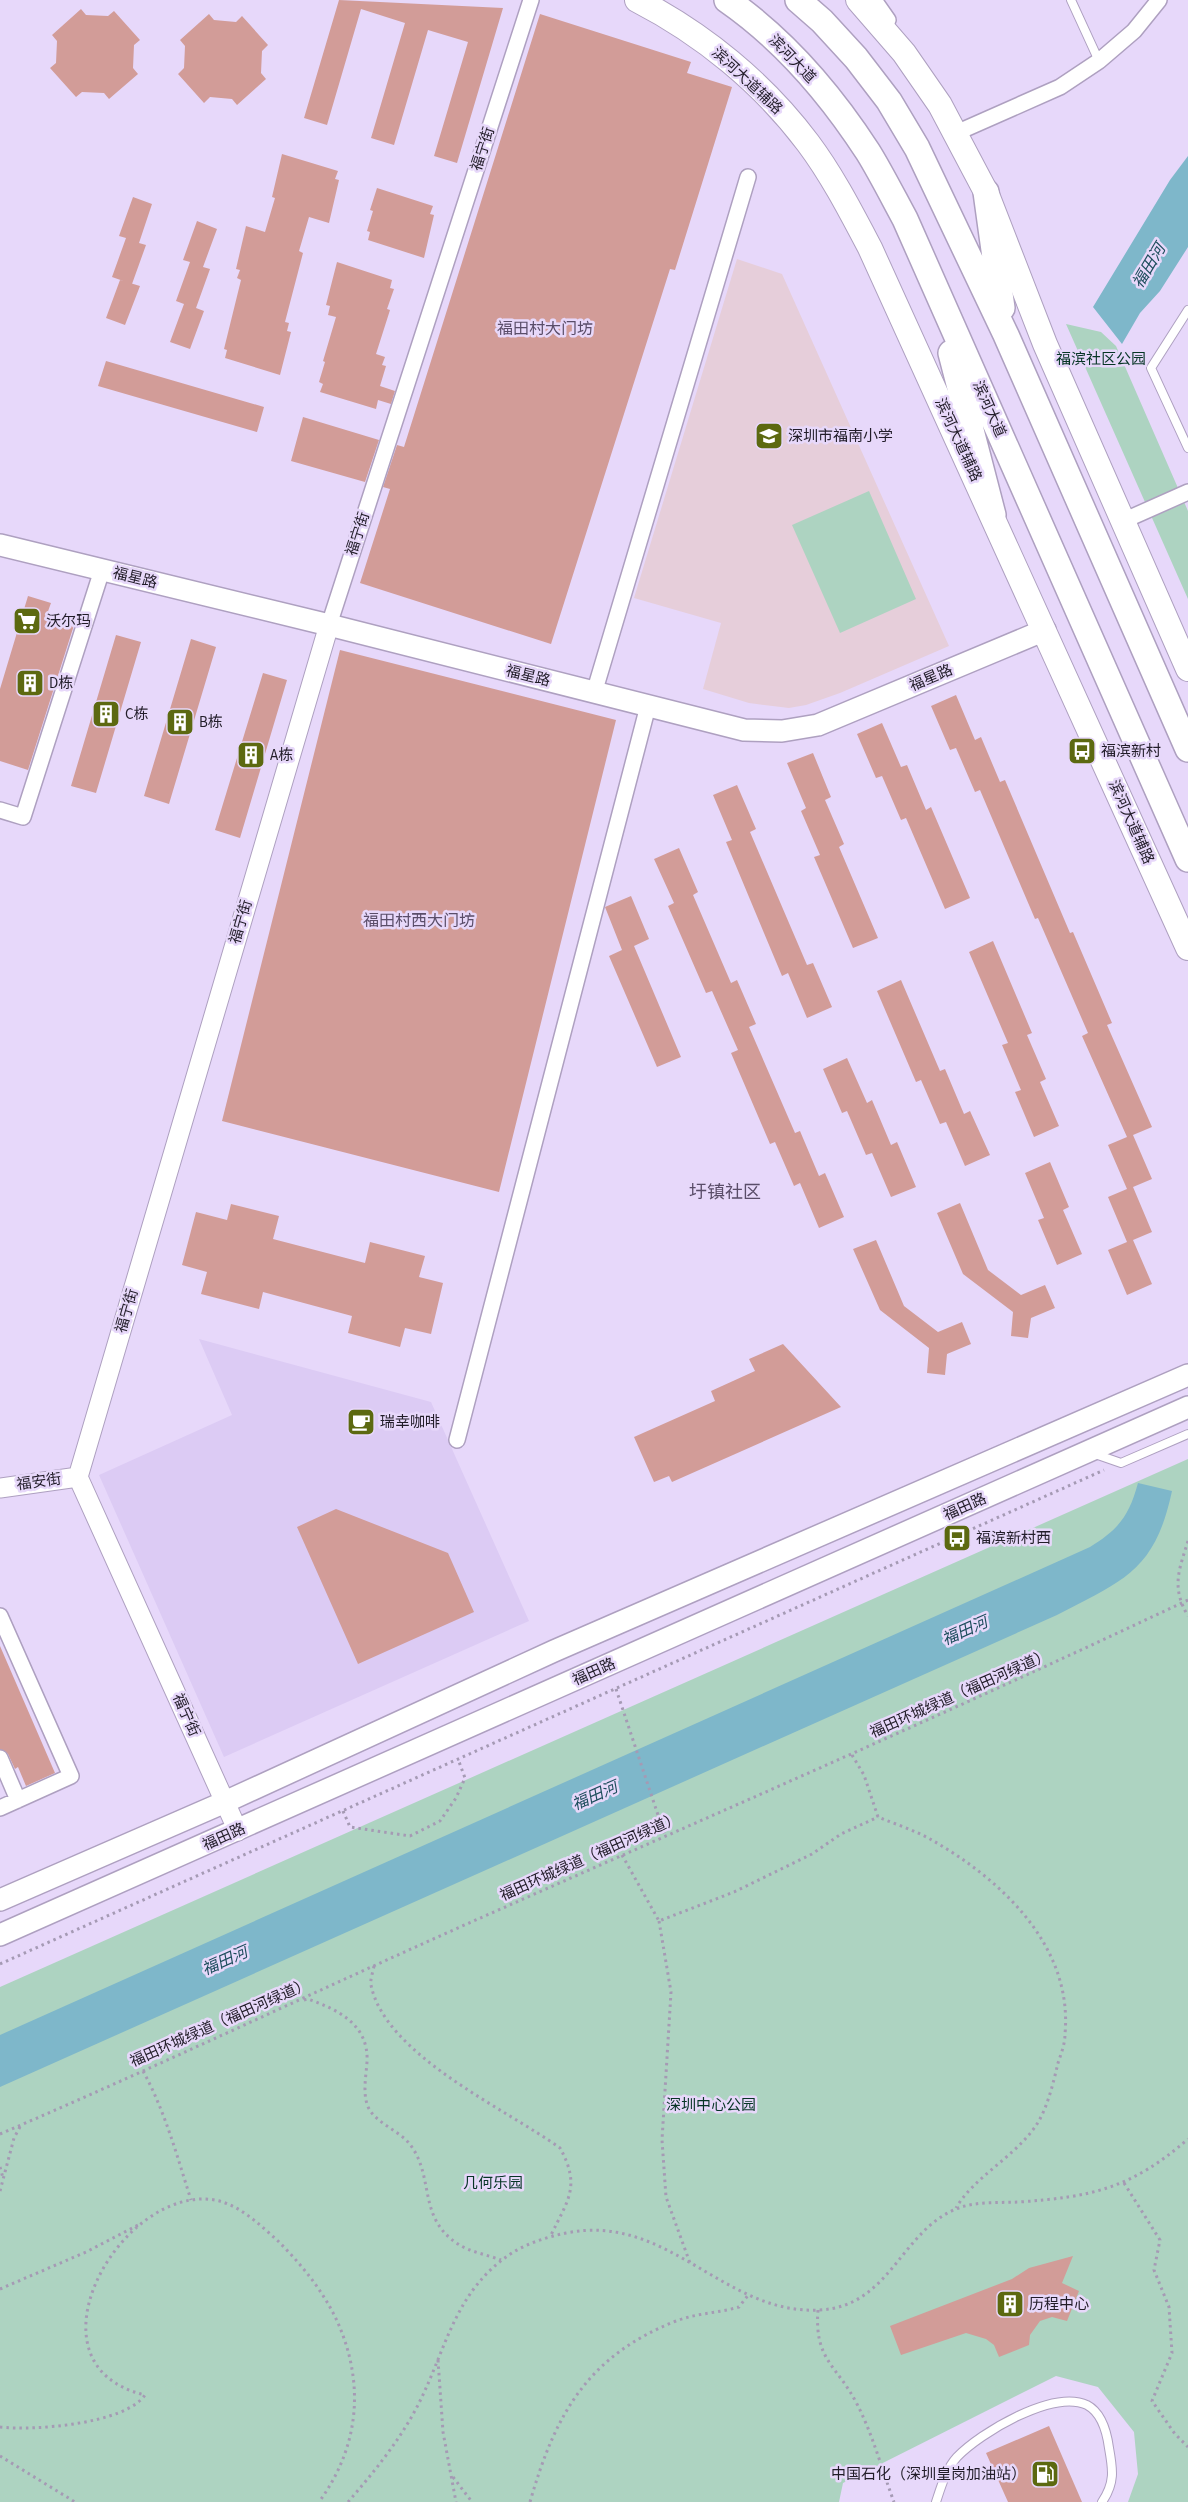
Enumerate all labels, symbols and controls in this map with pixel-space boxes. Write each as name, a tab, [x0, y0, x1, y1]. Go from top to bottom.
street label: 滨河大道	[764, 30, 820, 88]
street label: 滨河大道辅路	[707, 43, 787, 119]
street label: 福宁街	[466, 124, 500, 174]
water label: 福田河	[1127, 237, 1172, 292]
district label: 福田村大门坊	[497, 318, 593, 340]
park label: 福滨社区公园	[1056, 349, 1146, 370]
street label: 滨河大道	[967, 377, 1011, 441]
street label: 滨河大道辅路	[929, 395, 987, 485]
school or university icon: 深圳市福南小学	[754, 421, 784, 451]
place label: 深圳市福南小学	[788, 426, 893, 447]
street label: 福宁街	[341, 509, 375, 559]
street label: 福星路	[111, 562, 159, 594]
supermarket icon: 沃尔玛	[12, 606, 42, 636]
place label: 沃尔玛	[46, 611, 91, 632]
street label: 福星路	[504, 660, 552, 692]
street label: 福星路	[906, 660, 956, 696]
building icon: D栋	[15, 668, 45, 698]
place label: D栋	[49, 673, 73, 694]
building icon: C栋	[91, 699, 121, 729]
place label: C栋	[125, 704, 149, 725]
building icon: B栋	[165, 707, 195, 737]
place label: B栋	[199, 712, 223, 733]
bus stop icon: 福滨新村	[1067, 736, 1097, 766]
building icon: A栋	[236, 740, 266, 770]
place label: 福滨新村	[1101, 741, 1161, 762]
place label: A栋	[270, 745, 293, 766]
street label: 滨河大道辅路	[1103, 777, 1159, 867]
street label: 福宁街	[225, 897, 257, 947]
district label: 福田村西大门坊	[363, 910, 475, 932]
district label: 圩镇社区	[689, 1180, 761, 1205]
street label: 福宁街	[111, 1286, 143, 1336]
cafe icon: 瑞幸咖啡	[346, 1407, 376, 1437]
place label: 瑞幸咖啡	[380, 1412, 440, 1433]
street label: 福安街	[15, 1468, 63, 1496]
street label: 福田路	[940, 1488, 990, 1526]
bus stop icon: 福滨新村西	[942, 1523, 972, 1553]
place label: 福滨新村西	[976, 1528, 1051, 1549]
water label: 福田河	[939, 1610, 994, 1651]
street label: 福田环城绿道（福田河绿道）	[867, 1645, 1053, 1743]
street label: 福田路	[569, 1653, 619, 1691]
street label: 福宁街	[167, 1690, 205, 1740]
water label: 福田河	[569, 1775, 624, 1816]
street label: 福田环城绿道（福田河绿道）	[497, 1808, 683, 1906]
street label: 福田路	[199, 1818, 249, 1856]
water label: 福田河	[199, 1940, 254, 1981]
street label: 福田环城绿道（福田河绿道）	[127, 1974, 313, 2072]
park label: 深圳中心公园	[666, 2095, 756, 2116]
park label: 几何乐园	[463, 2173, 523, 2194]
building icon: 历程中心	[995, 2289, 1025, 2319]
place label: 历程中心	[1029, 2294, 1089, 2315]
fuel station icon: 中国石化（深圳皇岗加油站）	[1030, 2459, 1060, 2489]
place label: 中国石化（深圳皇岗加油站）	[831, 2464, 1026, 2485]

